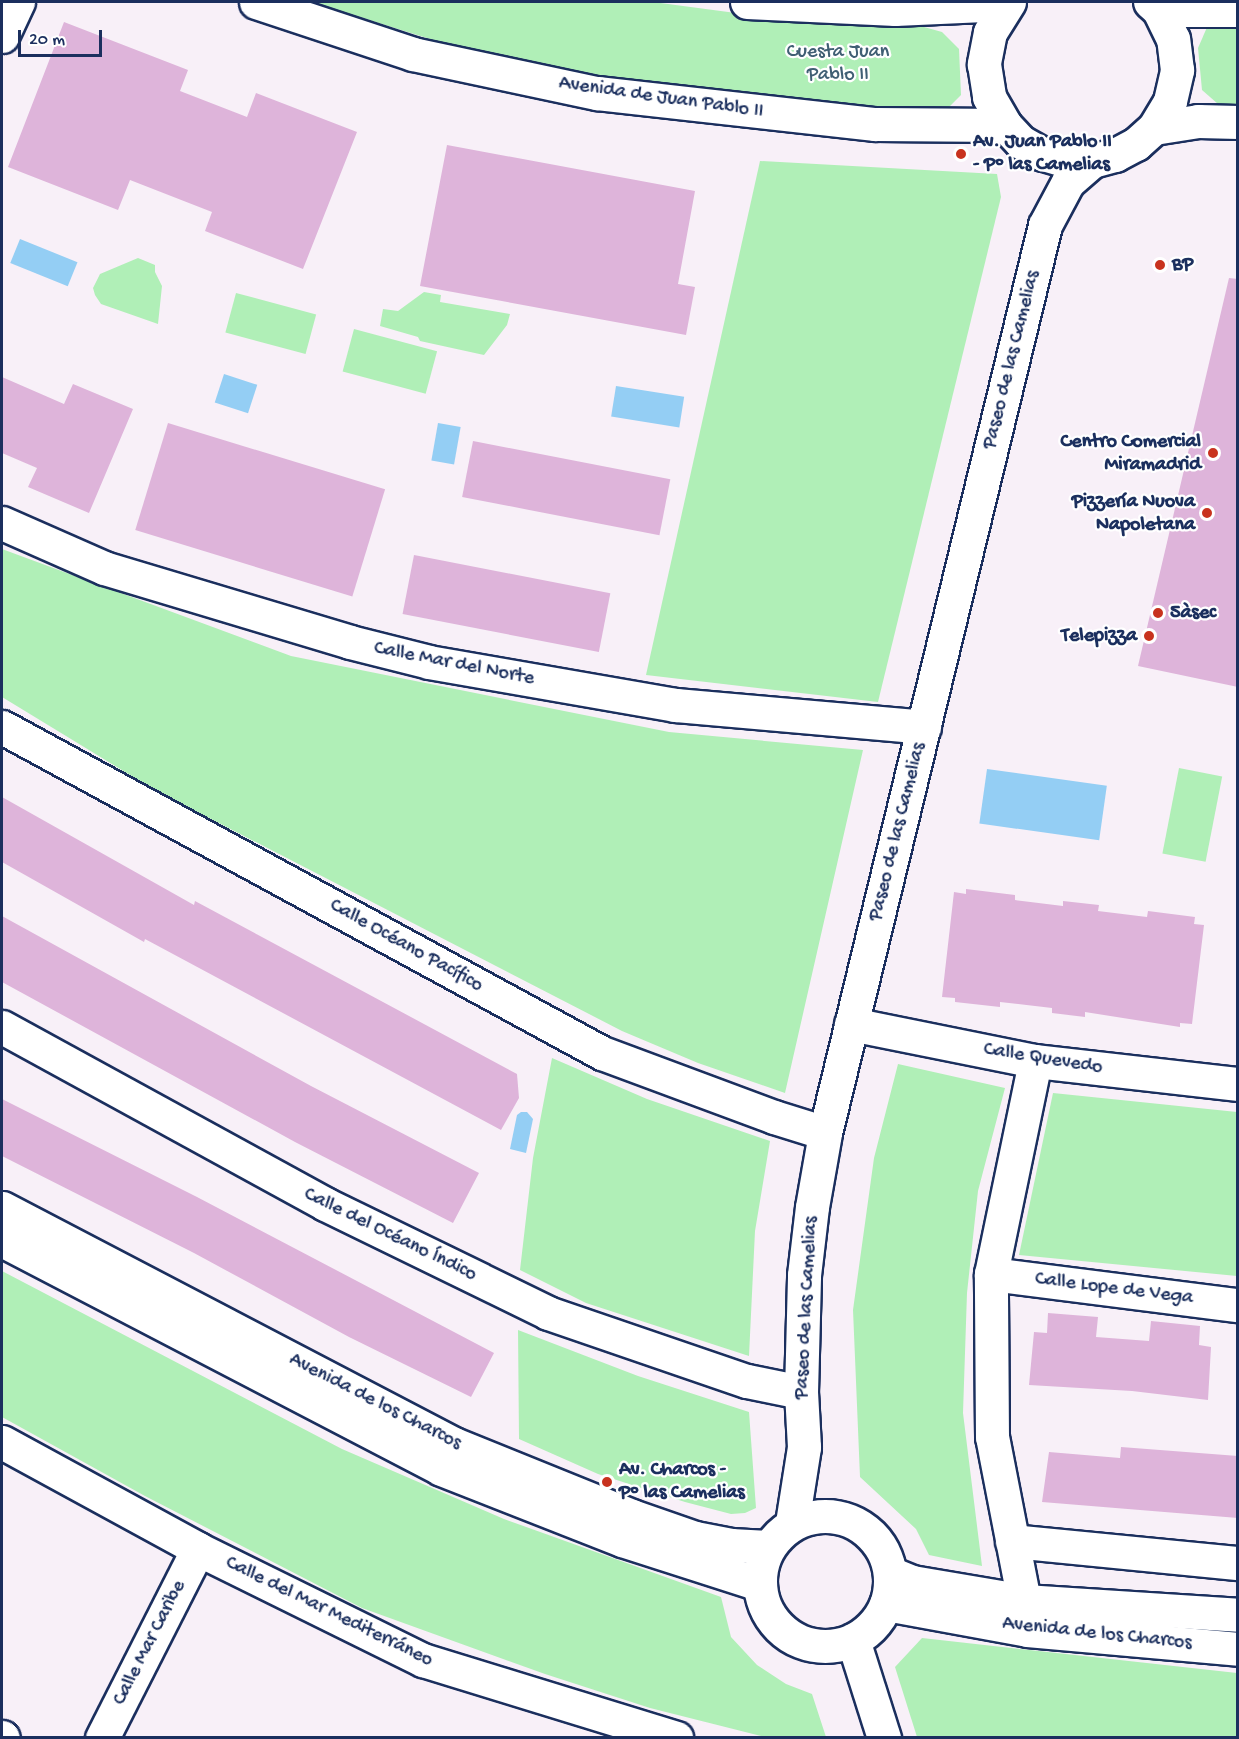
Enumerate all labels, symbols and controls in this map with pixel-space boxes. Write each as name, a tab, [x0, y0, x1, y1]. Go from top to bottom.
scale bar	[21, 18, 105, 56]
text: 20 m	[29, 30, 65, 51]
park label: Cuesta Juan Pablo II	[787, 41, 889, 88]
street label: Avenida de Juan Pablo II	[557, 72, 765, 124]
place label: Av. Juan Pablo II - Pº las Camelias	[973, 130, 1112, 177]
marker: Av. Juan Pablo II - Pº las Camelias	[954, 147, 968, 161]
place label: BP	[1172, 253, 1193, 277]
marker: BP	[1153, 258, 1167, 272]
street label: Paseo de las Camelias	[978, 268, 1046, 452]
place label: Centro Comercial Miramadrid	[1061, 430, 1201, 477]
marker: Centro Comercial Miramadrid	[1206, 446, 1220, 460]
place label: Pizzería Nuova Napoletana	[1072, 490, 1195, 537]
marker: Pizzería Nuova Napoletana	[1200, 506, 1214, 520]
place label: 5àsec	[1170, 601, 1216, 625]
marker: 5àsec	[1151, 606, 1165, 620]
place label: Telepizza	[1061, 624, 1137, 648]
marker: Telepizza	[1142, 629, 1156, 643]
street label: Calle Mar del Norte	[372, 637, 536, 691]
street label: Paseo de las Camelias	[864, 740, 932, 924]
street label: Calle Océano Pacífico	[325, 894, 487, 998]
street label: Calle Quevedo	[982, 1038, 1104, 1080]
street label: Calle del Océano Índico	[300, 1183, 480, 1287]
street label: Paseo de las Camelias	[790, 1216, 824, 1400]
street label: Calle Lope de Vega	[1034, 1267, 1194, 1311]
street label: Avenida de los Charcos	[285, 1348, 465, 1456]
place label: Av. Charcos - Pº las Camelias	[619, 1458, 745, 1505]
marker: Av. Charcos - Pº las Camelias	[600, 1475, 614, 1489]
street label: Calle del Mar Mediterráneo	[221, 1551, 437, 1673]
street label: Calle Mar Caribe	[108, 1577, 192, 1709]
street label: Avenida de los Charcos	[1001, 1612, 1193, 1656]

